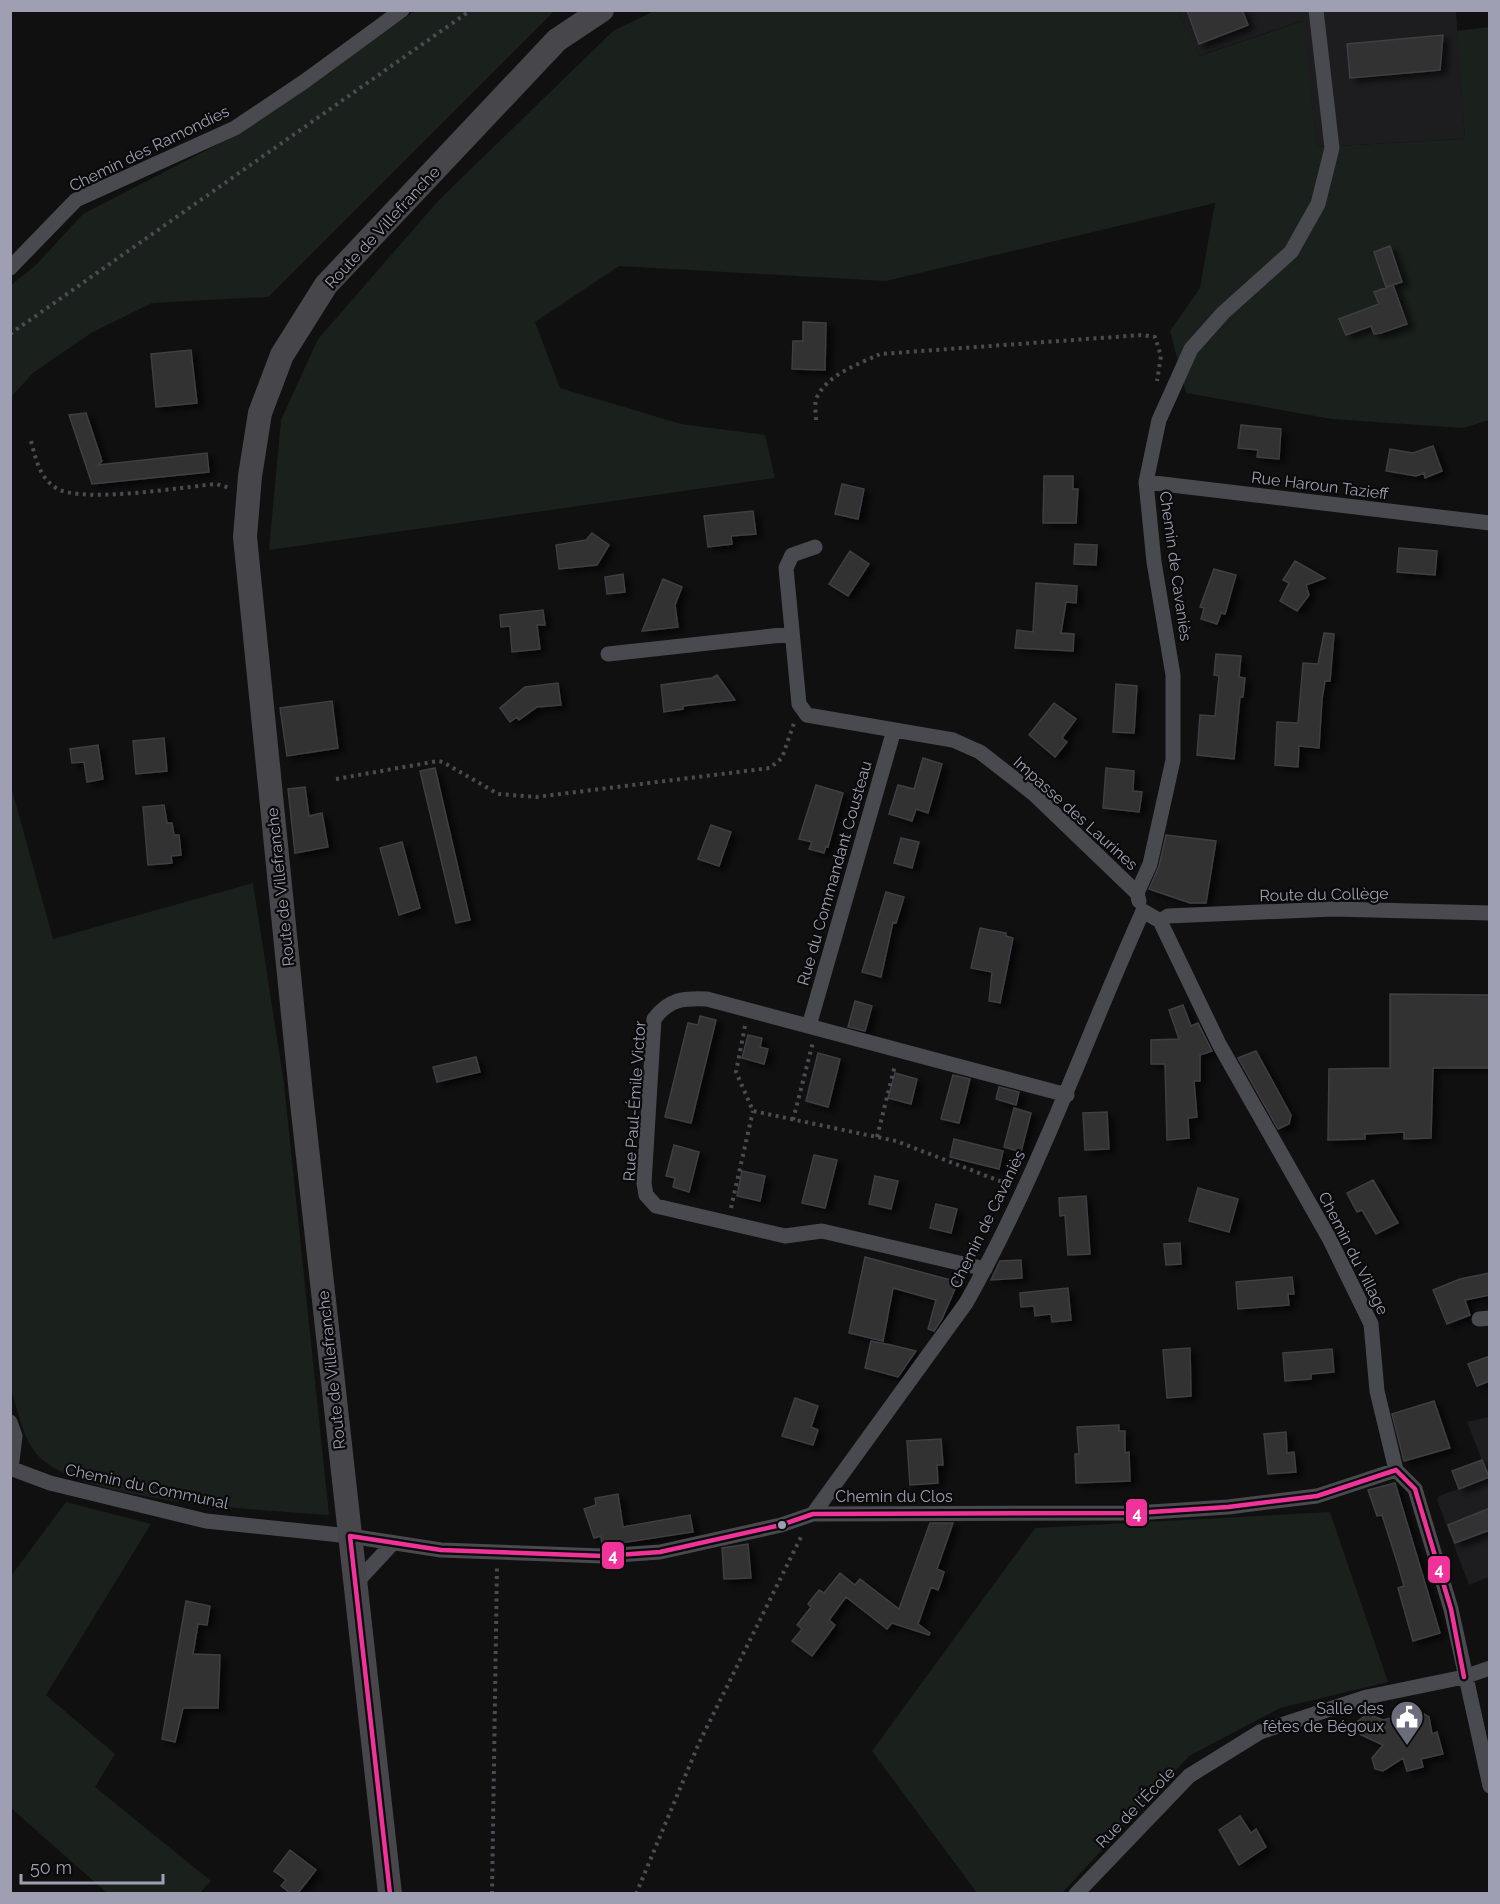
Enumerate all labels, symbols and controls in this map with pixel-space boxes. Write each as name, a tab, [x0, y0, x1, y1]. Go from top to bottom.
street label: Chemin des Ramondies	[66, 101, 233, 195]
street label: Route de Villefranche	[321, 163, 444, 292]
street label: Rue Haroun Tazieff	[1250, 468, 1390, 503]
street label: Chemin de Cavaniès	[1156, 490, 1195, 642]
street label: Impasse des Laurines	[1010, 753, 1142, 874]
street label: Rue du Commandant Cousteau	[793, 759, 876, 988]
street label: Route de Villefranche	[263, 807, 298, 967]
street label: Route du Collège	[1259, 884, 1389, 905]
street label: Rue Paul-Émile Victor	[618, 1020, 650, 1182]
street label: Chemin de Cavaniès	[946, 1147, 1029, 1291]
street label: Chemin du Village	[1314, 1189, 1393, 1318]
street label: Route de Villefranche	[314, 1290, 349, 1450]
street label: Chemin du Communal	[63, 1460, 231, 1513]
street label: Chemin du Clos	[835, 1487, 953, 1506]
line badge: 4	[1125, 1498, 1148, 1527]
text: 4	[1132, 1504, 1142, 1523]
unlabelled marker	[776, 1519, 788, 1531]
line badge: 4	[601, 1541, 625, 1570]
text: 4	[608, 1546, 618, 1565]
line badge: 4	[1427, 1555, 1451, 1584]
text: 4	[1434, 1560, 1444, 1579]
place label: Salle des fêtes de Bégoux	[1263, 1699, 1384, 1736]
public building icon: Salle des fêtes de Bégoux	[1389, 1699, 1425, 1746]
street label: Rue de l'École	[1091, 1762, 1179, 1852]
scale bar	[21, 1847, 164, 1885]
text: 50 m	[30, 1857, 72, 1878]

